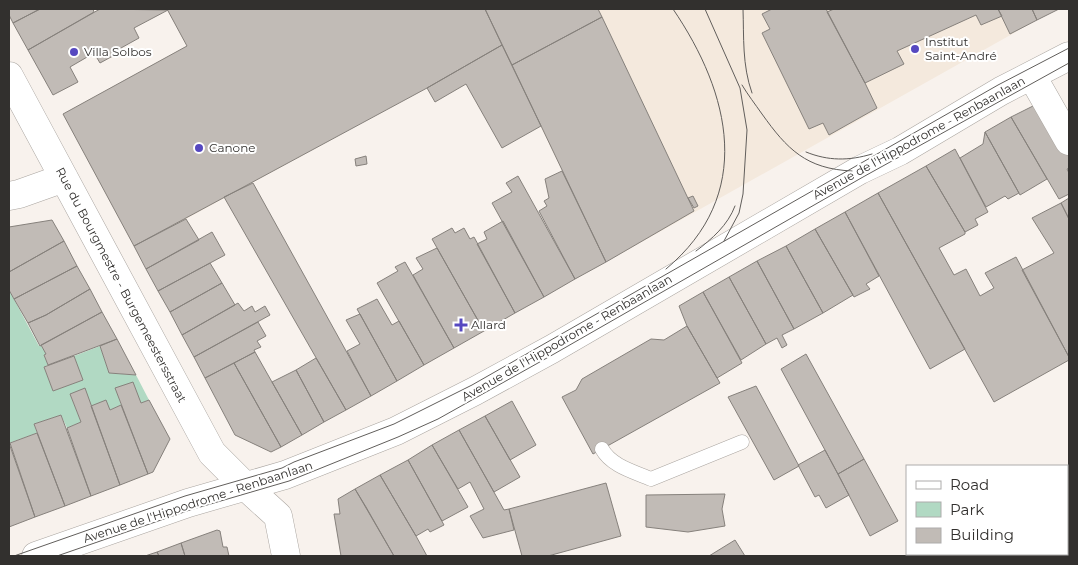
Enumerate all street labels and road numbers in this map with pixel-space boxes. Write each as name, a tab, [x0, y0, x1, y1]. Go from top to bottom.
street label: Avenue de l'Hippodrome - Renbaanlaan	[810, 73, 1028, 202]
street label: Rue du Bourgmestre - Burgemeestersstraat	[53, 165, 190, 405]
street label: Avenue de l'Hippodrome - Renbaanlaan	[459, 271, 675, 404]
street label: Avenue de l'Hippodrome - Renbaanlaan	[81, 457, 315, 546]

